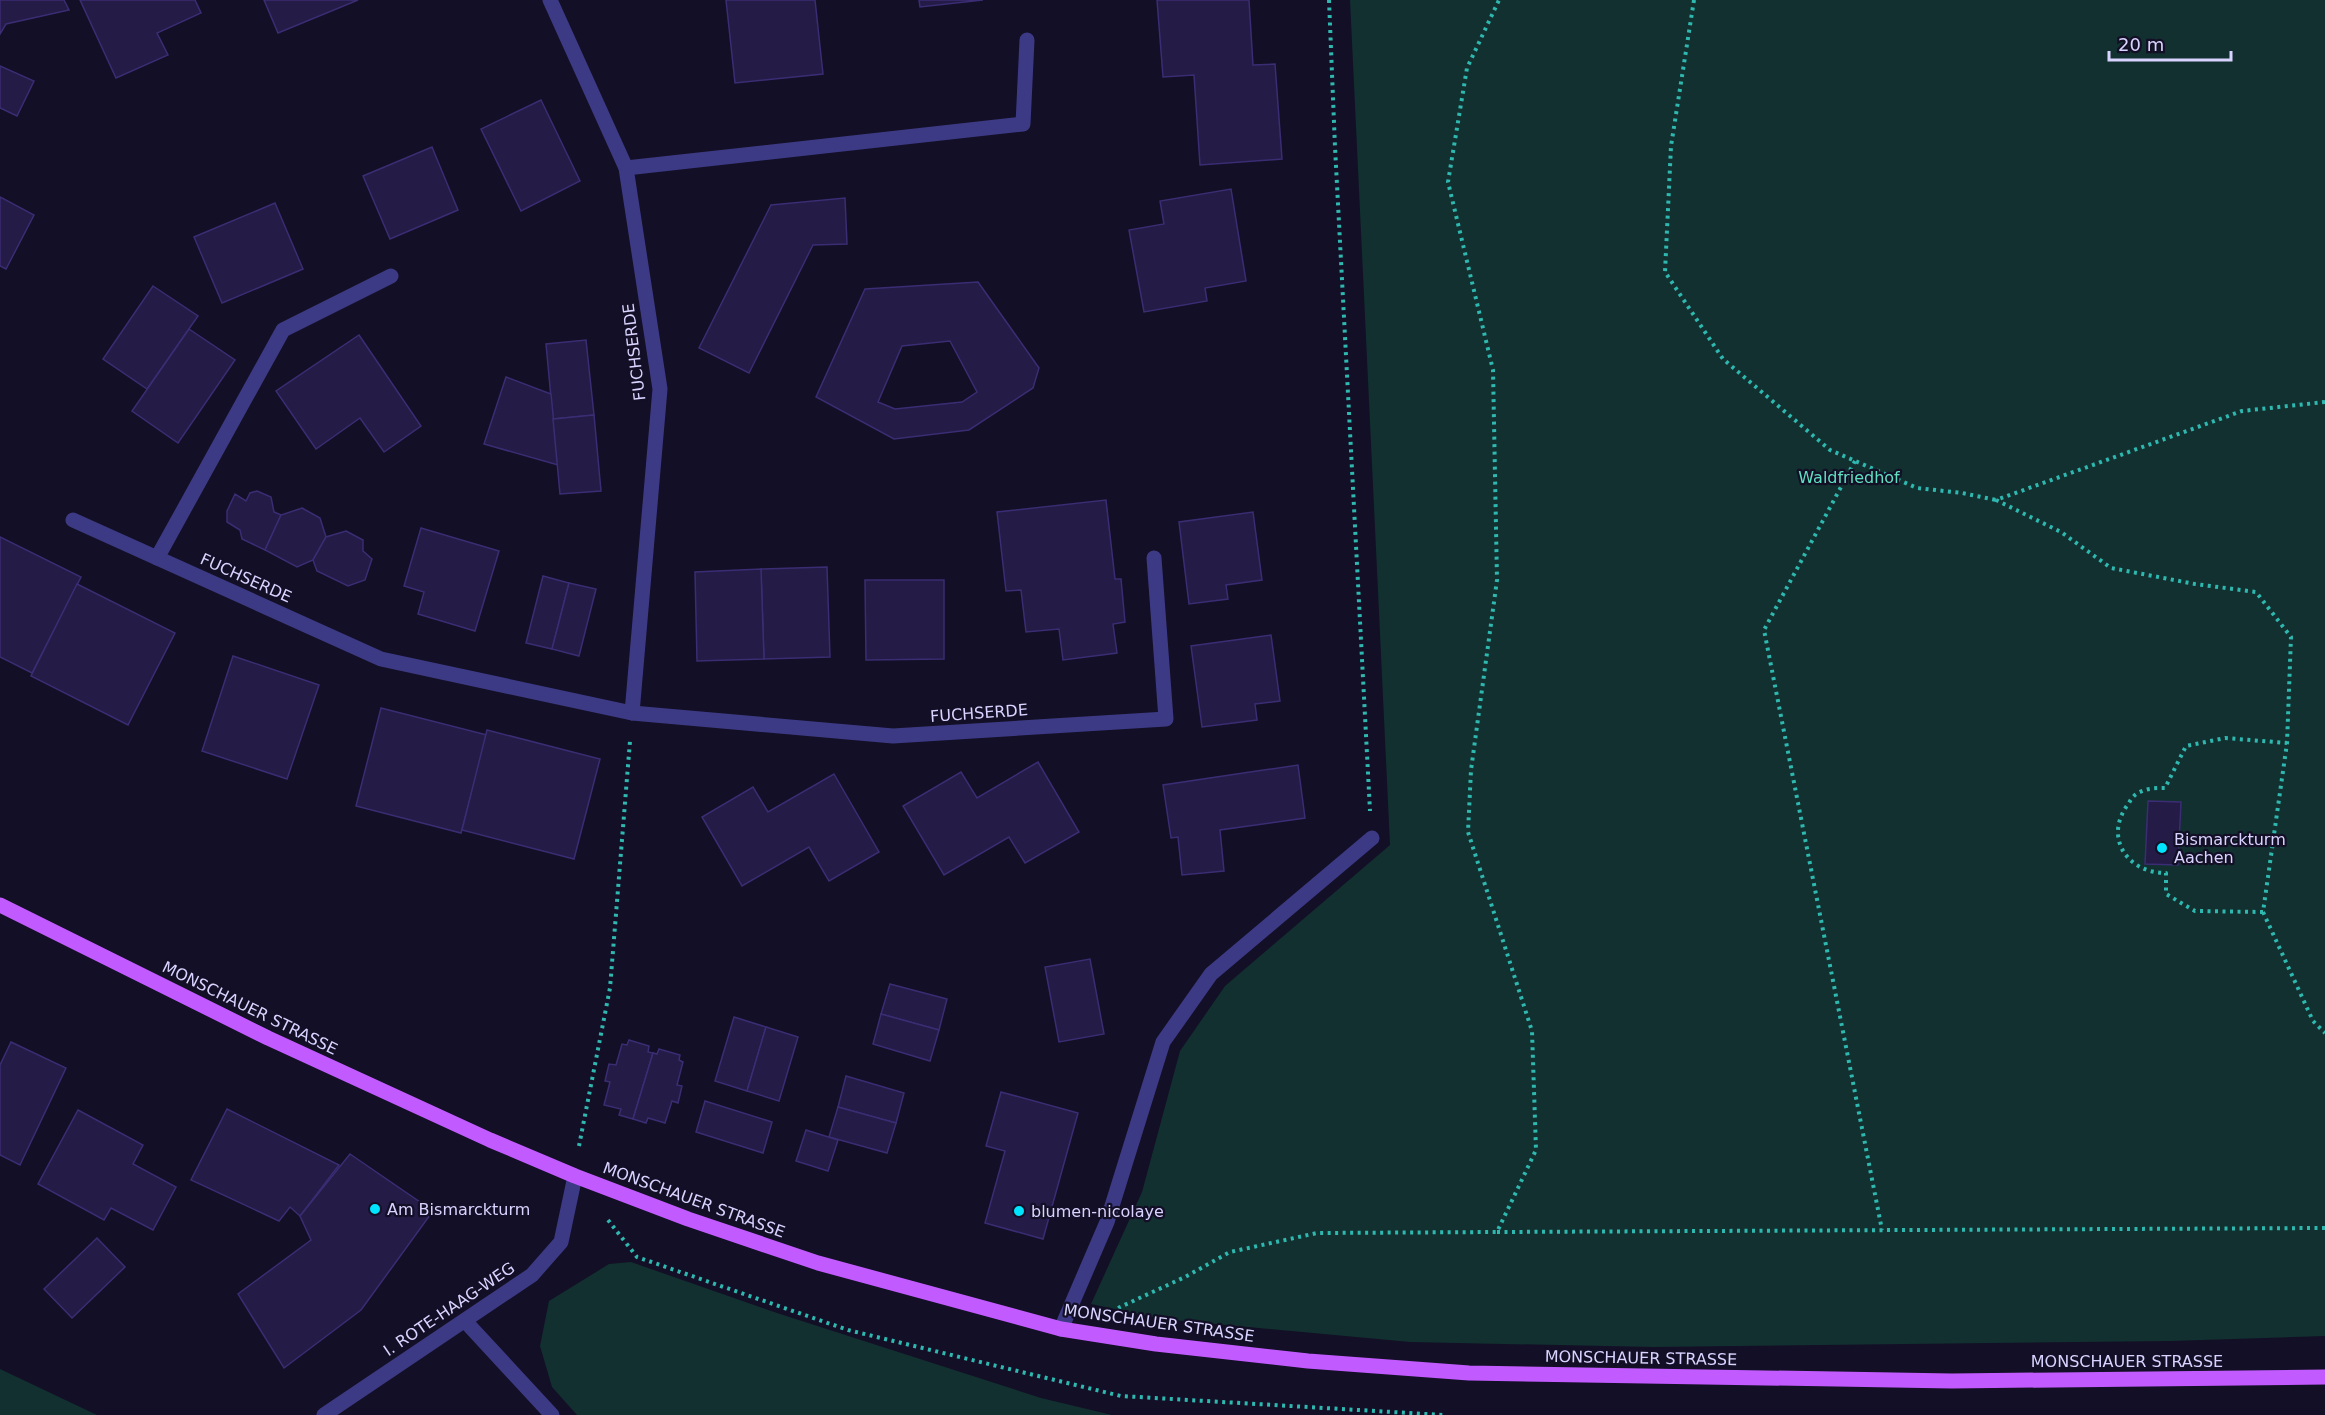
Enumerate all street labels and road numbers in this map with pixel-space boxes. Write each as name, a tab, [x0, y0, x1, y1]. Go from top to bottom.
street label: FUCHSERDE	[619, 302, 649, 402]
street label: FUCHSERDE	[197, 549, 295, 607]
street label: FUCHSERDE	[929, 700, 1029, 726]
street label: MONSCHAUER STRASSE	[159, 957, 341, 1059]
street label: MONSCHAUER STRASSE	[600, 1158, 788, 1242]
street label: I. ROTE-HAAG-WEG	[380, 1258, 518, 1360]
street label: MONSCHAUER STRASSE	[1062, 1300, 1256, 1346]
street label: MONSCHAUER STRASSE	[1545, 1347, 1737, 1369]
street label: MONSCHAUER STRASSE	[2031, 1352, 2223, 1371]

